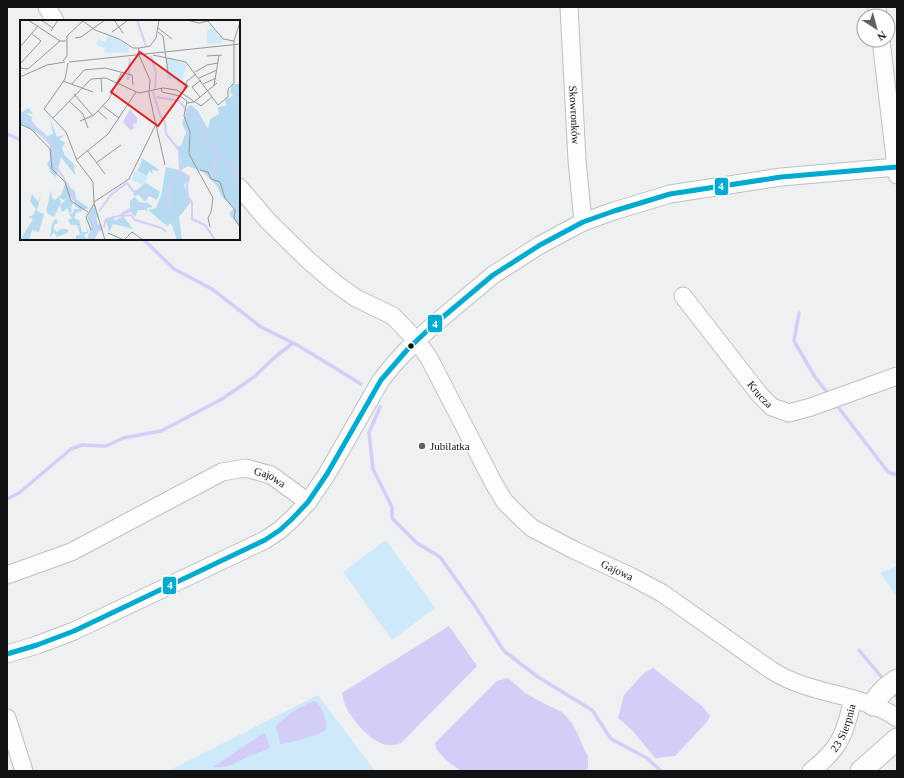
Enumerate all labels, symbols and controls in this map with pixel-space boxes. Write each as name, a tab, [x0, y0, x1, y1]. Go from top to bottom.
north arrow	[856, 8, 896, 48]
inset map	[20, 20, 240, 240]
text: N	[875, 29, 889, 43]
street label: Skowronków	[567, 85, 582, 145]
line badge: 4	[714, 177, 729, 196]
text: 4	[718, 180, 724, 192]
line badge: 4	[427, 314, 443, 333]
text: 4	[432, 318, 438, 330]
unlabelled marker	[406, 341, 416, 351]
street label: Krucza	[745, 378, 775, 410]
place label: Jubilatka	[430, 440, 470, 452]
marker: Jubilatka	[417, 441, 427, 451]
street label: Gajowa	[253, 465, 288, 490]
street label: Gajowa	[599, 557, 636, 583]
line badge: 4	[162, 576, 177, 595]
text: 4	[167, 579, 173, 591]
street label: 23 Sierpnia	[828, 703, 858, 754]

